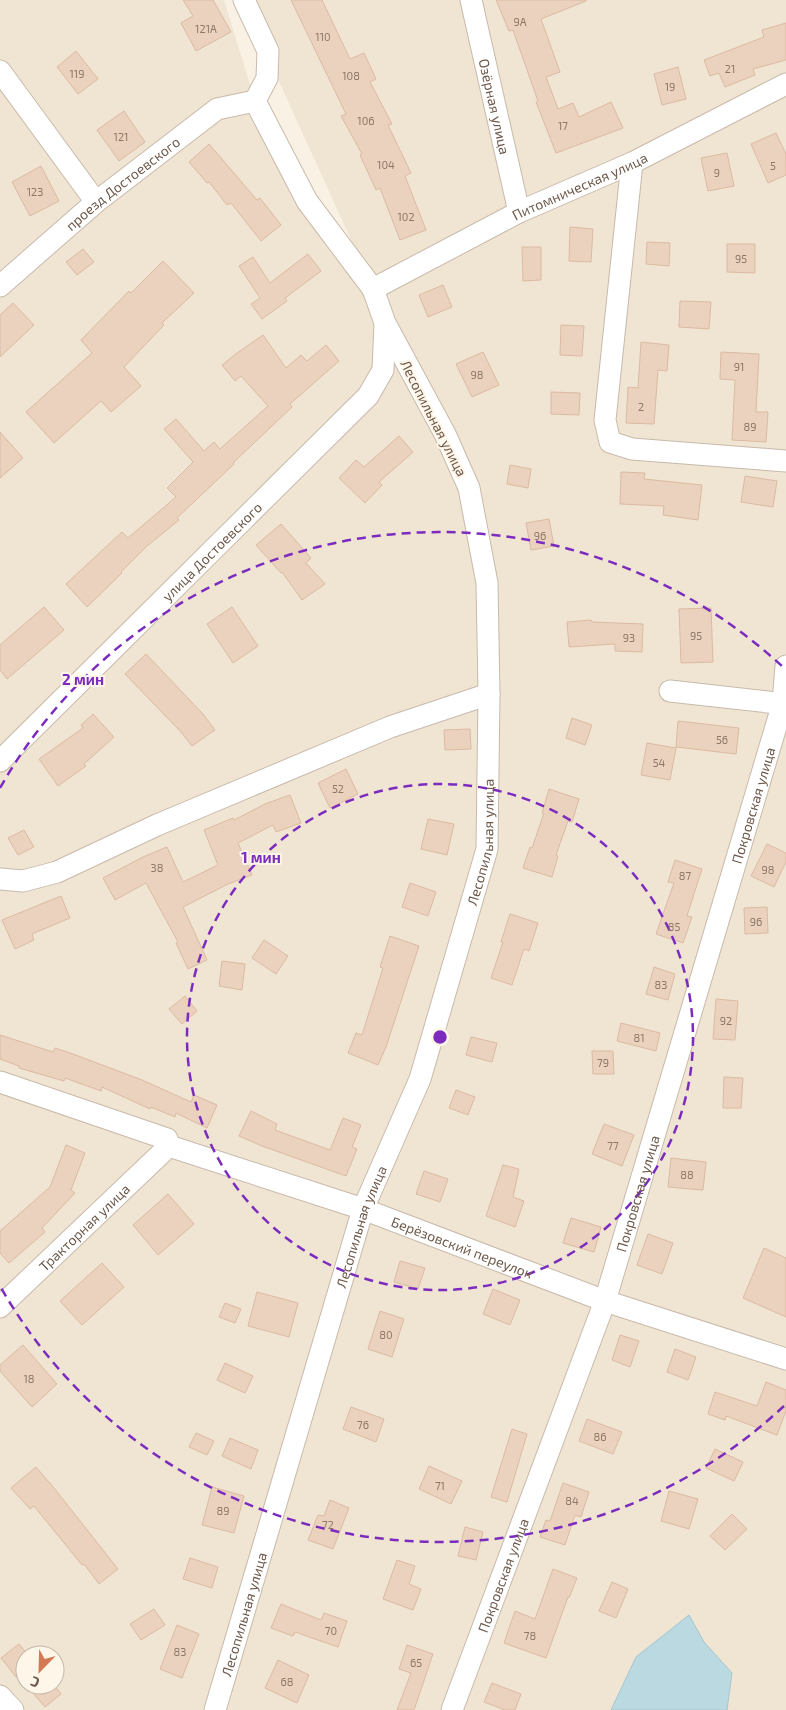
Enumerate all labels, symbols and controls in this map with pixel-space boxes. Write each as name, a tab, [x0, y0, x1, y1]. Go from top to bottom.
house number: 9А	[513, 15, 527, 28]
house number: 121А	[195, 22, 217, 35]
house number: 110	[315, 30, 331, 43]
street label: Озёрная улица	[476, 57, 514, 156]
house number: 21	[725, 62, 735, 75]
house number: 119	[69, 67, 85, 80]
house number: 108	[342, 69, 360, 82]
house number: 19	[665, 80, 675, 93]
house number: 106	[357, 114, 375, 127]
house number: 17	[558, 119, 568, 132]
house number: 121	[114, 130, 128, 143]
street label: проезд Достоевского	[62, 132, 183, 234]
street label: Питомническая улица	[509, 148, 650, 223]
house number: 104	[377, 158, 395, 171]
house number: 5	[770, 159, 776, 172]
house number: 9	[714, 166, 720, 179]
house number: 123	[27, 185, 43, 198]
house number: 102	[397, 210, 415, 223]
house number: 95	[735, 252, 747, 265]
street label: Лесопильная улица	[397, 357, 471, 479]
house number: 91	[734, 360, 744, 373]
house number: 98	[471, 368, 483, 381]
house number: 2	[638, 400, 644, 413]
house number: 89	[744, 420, 756, 433]
street label: улица Достоевского	[158, 498, 265, 604]
house number: 96	[534, 529, 546, 542]
house number: 95	[690, 629, 702, 642]
house number: 93	[623, 631, 635, 644]
text: 2 мин	[62, 670, 104, 688]
house number: 56	[716, 733, 728, 746]
street label: Покровская улица	[727, 745, 778, 866]
house number: 54	[653, 756, 666, 769]
street label: Лесопильная улица	[463, 778, 496, 907]
house number: 52	[332, 782, 344, 795]
text: 1 мин	[241, 848, 281, 866]
house number: 38	[151, 861, 163, 874]
house number: 98	[762, 863, 774, 876]
house number: 87	[679, 869, 692, 882]
house number: 96	[750, 915, 762, 928]
house number: 85	[668, 920, 680, 933]
house number: 83	[655, 978, 667, 991]
house number: 92	[720, 1014, 732, 1027]
centre of rings	[431, 1028, 449, 1046]
house number: 81	[633, 1031, 645, 1044]
house number: 79	[597, 1056, 609, 1069]
street label: Покровская улица	[612, 1133, 662, 1254]
house number: 77	[607, 1139, 619, 1152]
street label: Лесопильная улица	[332, 1163, 390, 1290]
house number: 88	[680, 1168, 694, 1181]
street label: Тракторная улица	[35, 1180, 133, 1274]
street label: Берёзовский переулок	[389, 1212, 536, 1282]
house number: 80	[379, 1328, 393, 1341]
house number: 18	[23, 1372, 35, 1385]
house number: 76	[357, 1418, 369, 1431]
house number: 86	[594, 1430, 606, 1443]
house number: 71	[435, 1479, 445, 1492]
house number: 84	[565, 1494, 579, 1507]
house number: 89	[217, 1504, 229, 1517]
street label: Покровская улица	[473, 1516, 532, 1635]
house number: 72	[322, 1518, 334, 1531]
street label: Лесопильная улица	[217, 1550, 270, 1678]
house number: 70	[325, 1624, 337, 1637]
house number: 78	[524, 1629, 536, 1642]
north arrow	[15, 1645, 65, 1695]
house number: 83	[174, 1645, 186, 1658]
house number: 65	[410, 1656, 422, 1669]
text: С	[28, 1673, 42, 1692]
house number: 68	[281, 1675, 293, 1688]

